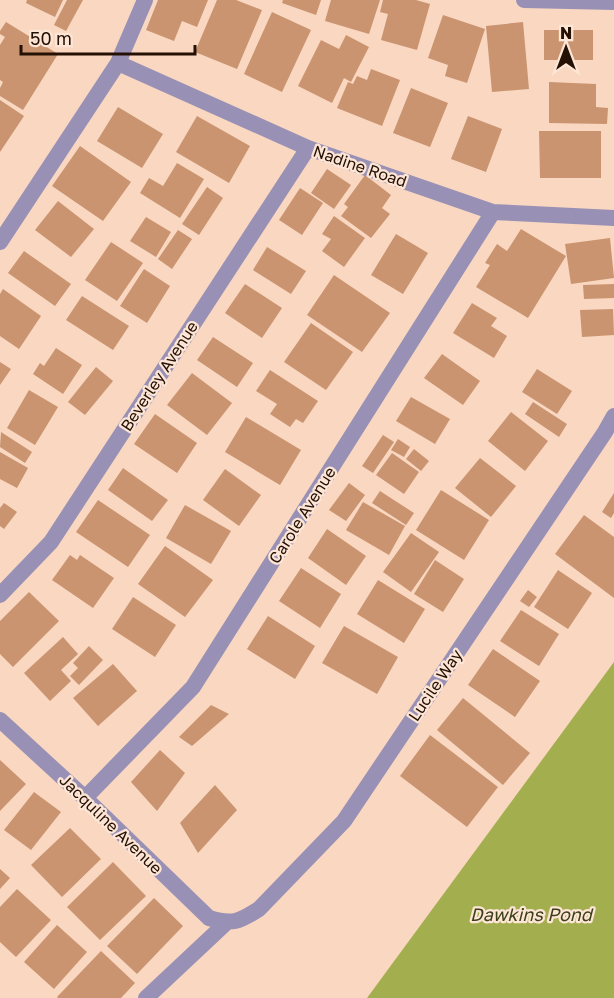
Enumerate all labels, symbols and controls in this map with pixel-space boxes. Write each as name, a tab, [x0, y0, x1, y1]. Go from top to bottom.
scale bar	[21, 18, 195, 56]
north arrow	[536, 18, 596, 78]
text: N	[560, 23, 572, 43]
text: 50 m	[30, 27, 72, 49]
street label: Nadine Road	[311, 141, 409, 191]
street label: Beverley Avenue	[116, 317, 202, 435]
street label: Carole Avenue	[264, 463, 340, 567]
street label: Lucile Way	[404, 645, 466, 725]
street label: Jacquline Avenue	[55, 770, 167, 878]
water label: Dawkins Pond	[470, 903, 594, 925]

